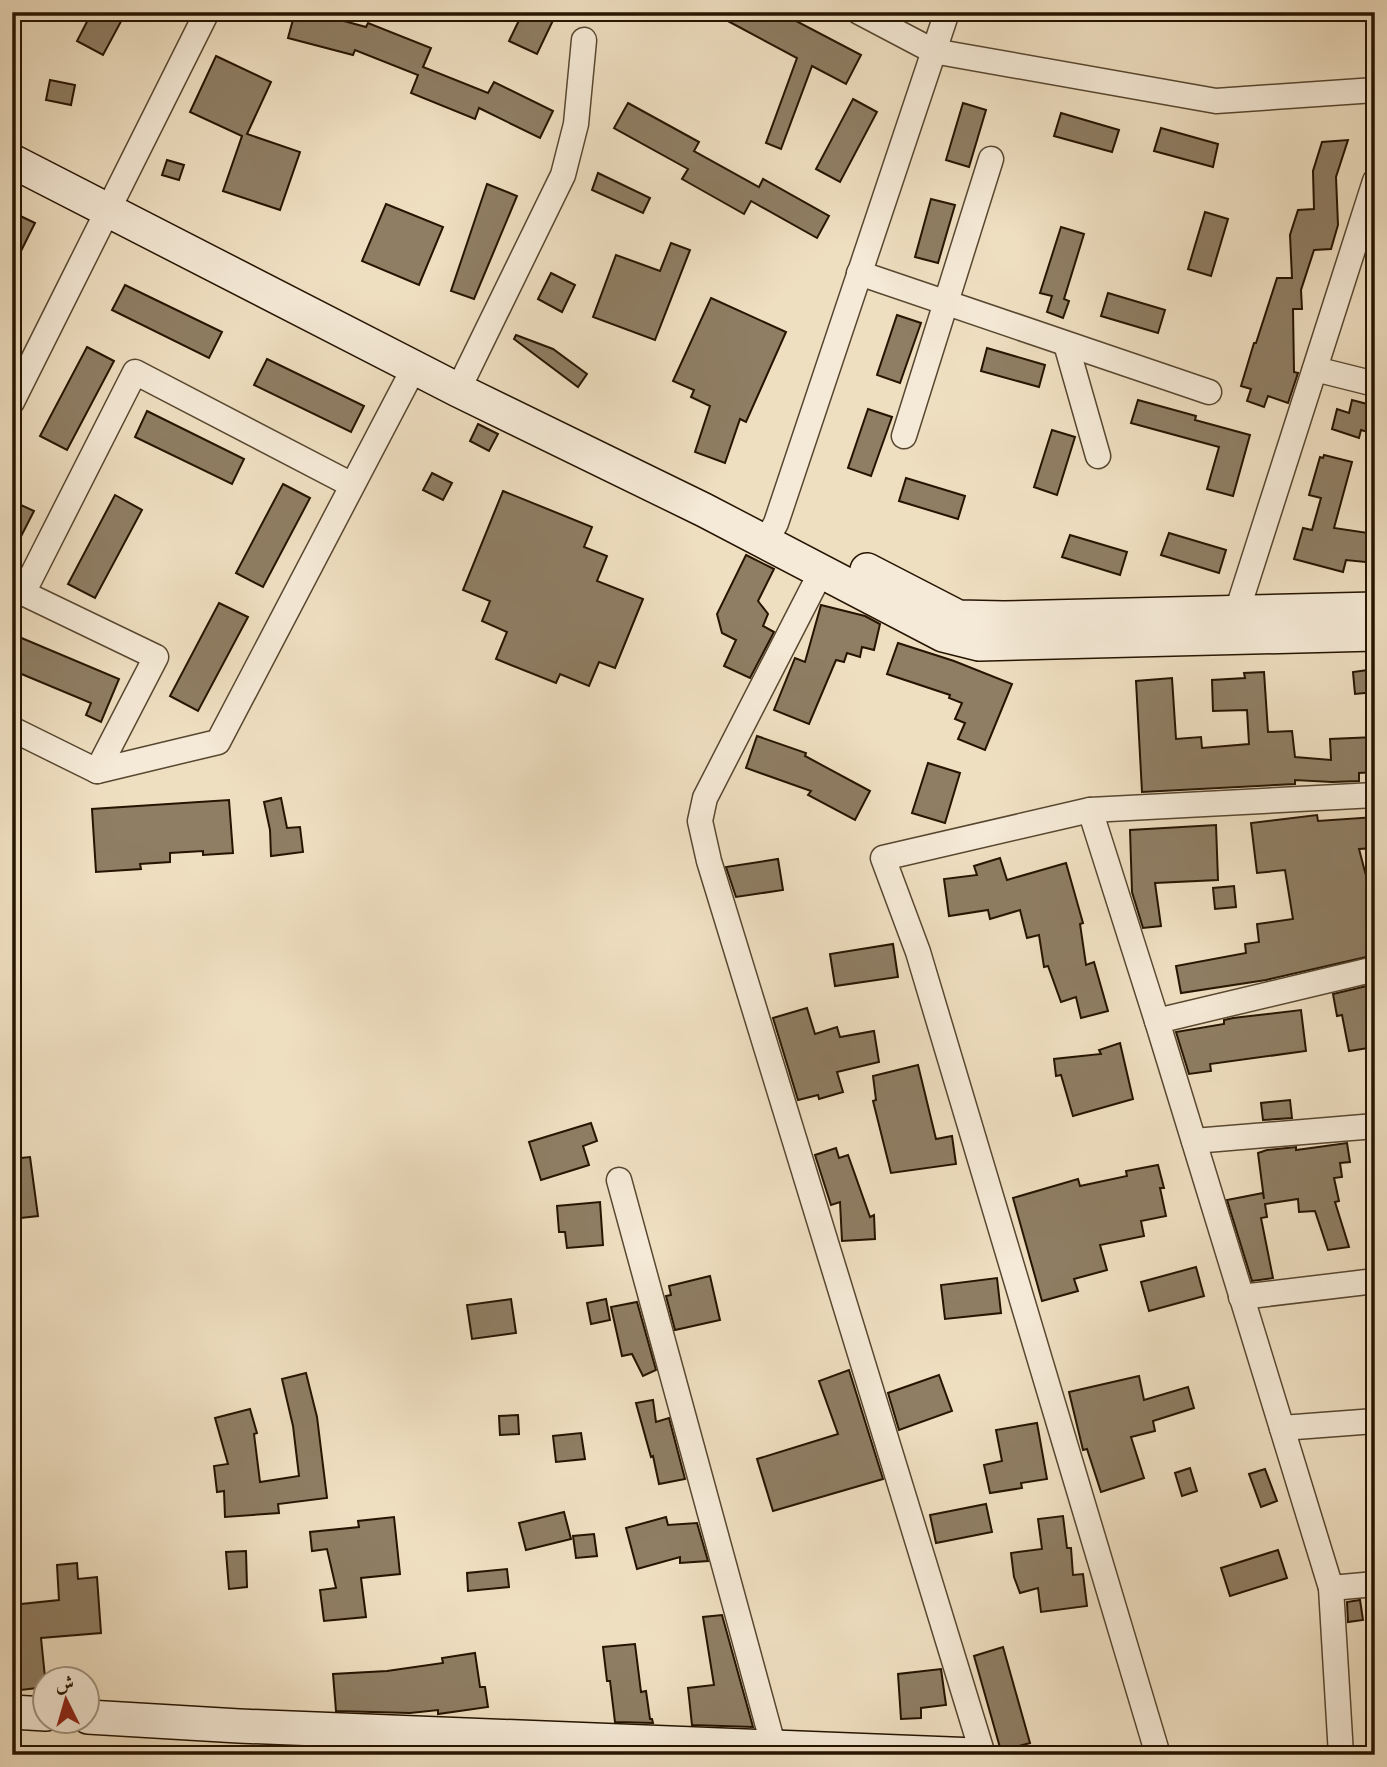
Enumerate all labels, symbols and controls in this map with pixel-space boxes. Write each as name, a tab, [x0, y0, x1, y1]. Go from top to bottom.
north arrow	[32, 1666, 102, 1736]
text: ش	[54, 1670, 75, 1698]

